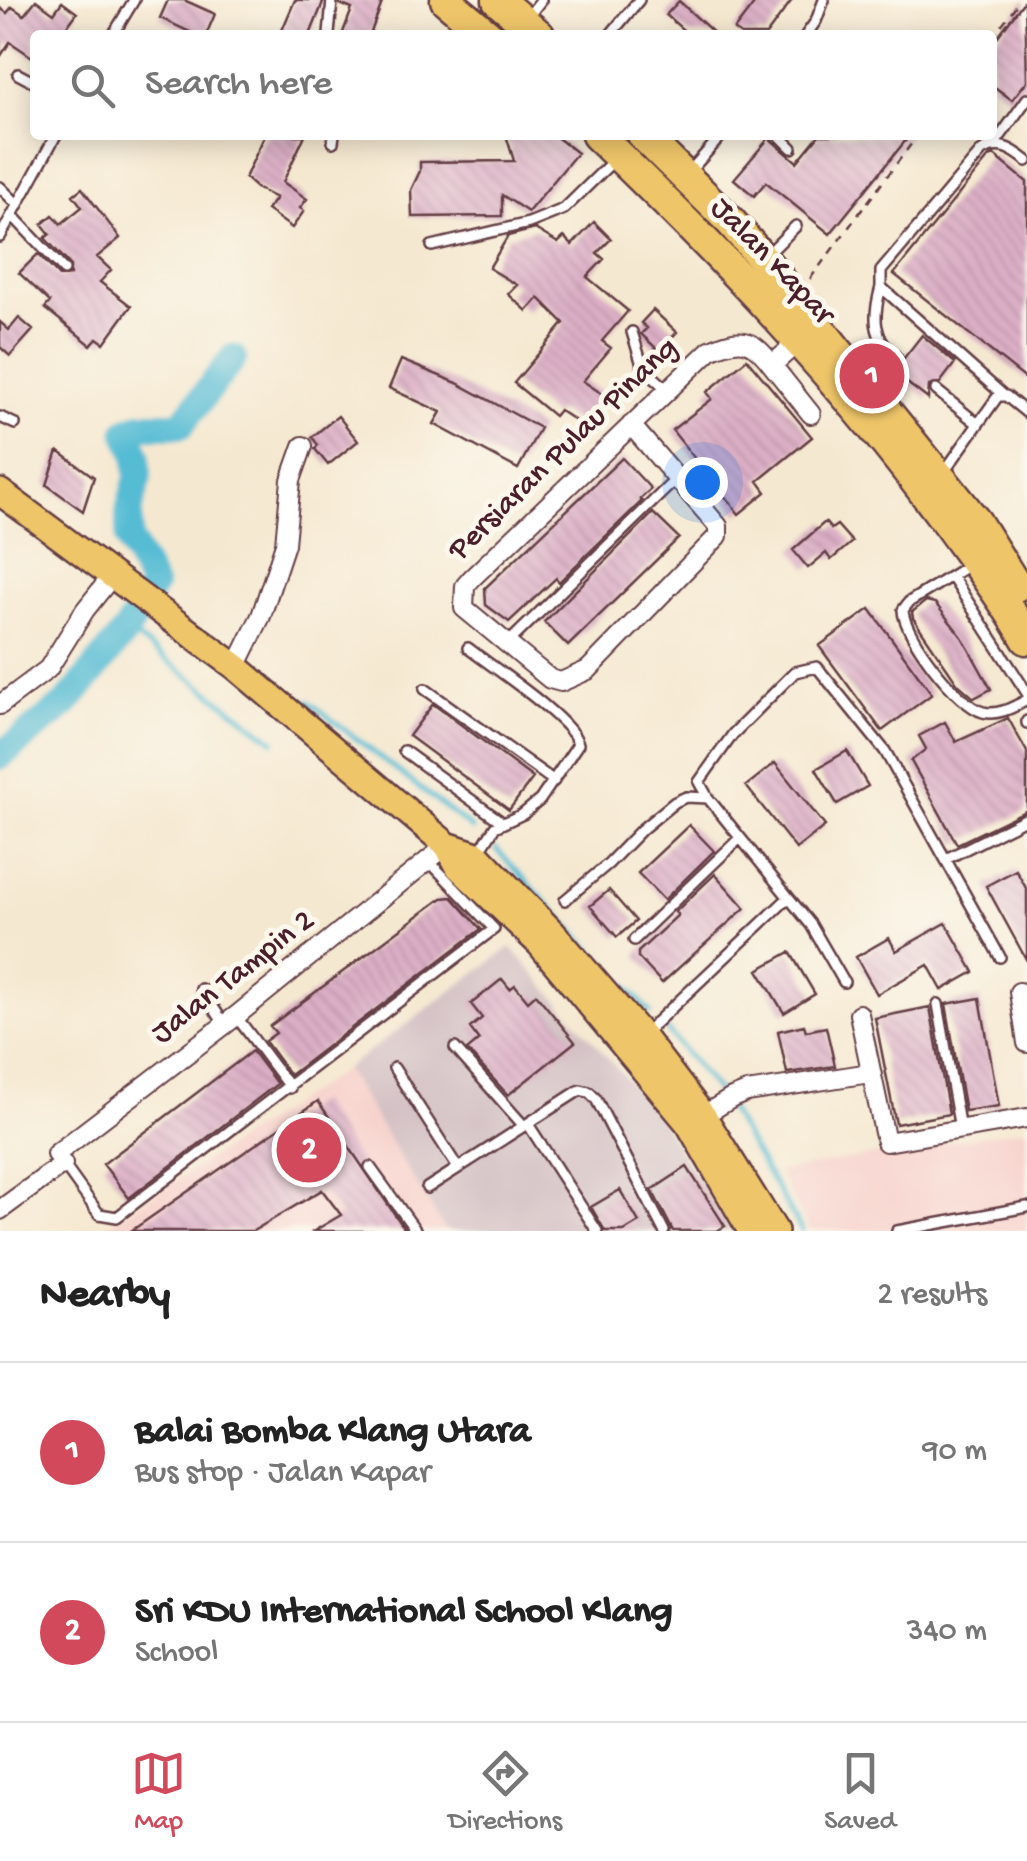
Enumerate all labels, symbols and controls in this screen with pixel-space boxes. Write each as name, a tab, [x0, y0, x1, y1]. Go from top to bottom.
search box	[30, 30, 997, 140]
icon: search	[65, 58, 120, 113]
text: Search here	[145, 63, 332, 107]
street label: Jalan Kapar	[701, 190, 843, 336]
street label: Persiaran Pulau Pinang	[440, 330, 687, 570]
pin: 1	[840, 338, 904, 414]
your location	[677, 457, 728, 508]
street label: Jalan Tampin 2	[145, 903, 323, 1053]
pin: 2	[276, 1112, 342, 1188]
text: Nearby	[40, 1272, 170, 1321]
text: 2 results	[877, 1277, 987, 1315]
text: Balai Bomba Klang Utara	[135, 1411, 531, 1455]
text: 1	[66, 1433, 79, 1471]
text: 90 m	[923, 1433, 987, 1471]
text: Bus stop · Jalan Kapar	[135, 1455, 431, 1493]
text: Sri KDU International School Klang	[135, 1591, 673, 1635]
text: 2	[65, 1613, 80, 1651]
text: 340 m	[907, 1613, 987, 1651]
text: School	[135, 1635, 218, 1673]
tab: Map	[131, 1746, 186, 1839]
tab: Directions	[448, 1746, 562, 1839]
tab: Saved	[824, 1746, 896, 1839]

